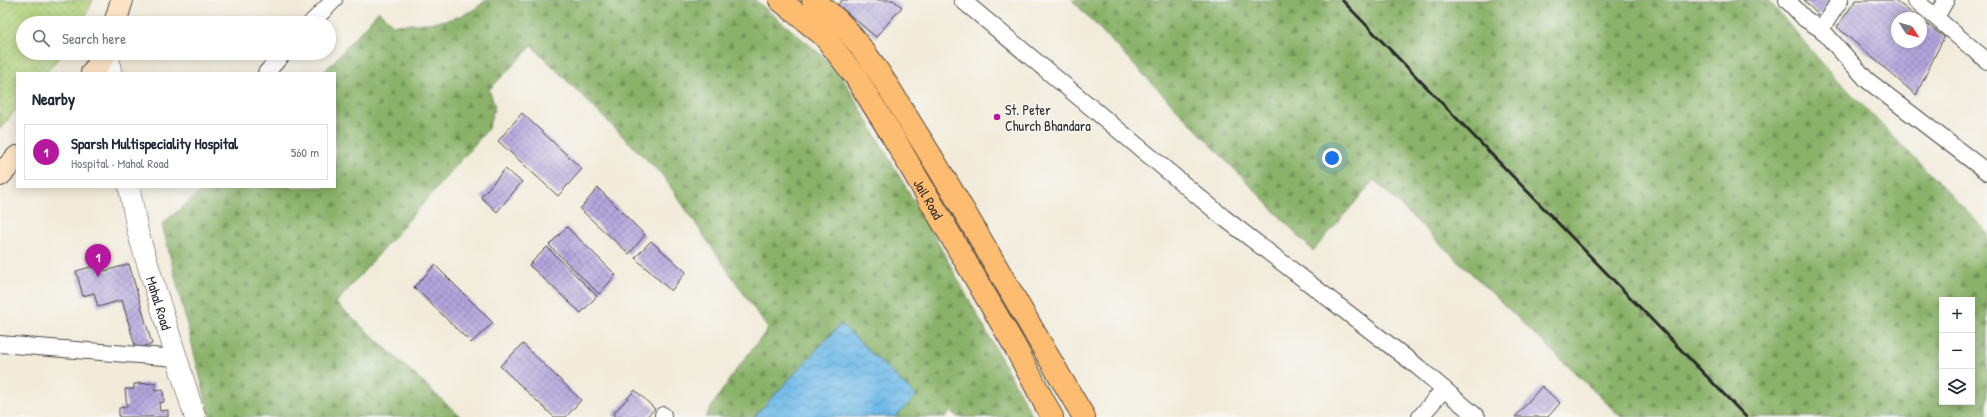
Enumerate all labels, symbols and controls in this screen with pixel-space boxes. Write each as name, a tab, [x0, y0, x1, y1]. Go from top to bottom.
north arrow	[1891, 12, 1927, 48]
search box	[16, 16, 336, 60]
icon: search	[30, 27, 52, 49]
text: Search here	[62, 28, 126, 49]
text: Nearby	[32, 87, 75, 110]
place label: St. Peter Church Bhandara	[1005, 100, 1091, 135]
marker: St. Peter Church Bhandara	[992, 112, 1002, 122]
text: Sparsh Multispeciality Hospital	[71, 133, 238, 154]
text: 1	[44, 143, 48, 161]
text: 560 m	[291, 143, 319, 161]
your location	[1322, 148, 1342, 168]
text: Hospital · Mahal Road	[71, 154, 169, 172]
street label: Jail Road	[910, 175, 949, 223]
pin: 1	[85, 244, 111, 277]
street label: Mahal Road	[142, 274, 177, 333]
map controls	[1939, 297, 1975, 405]
button: +	[1939, 297, 1975, 333]
button: −	[1939, 333, 1975, 369]
button: layers	[1939, 369, 1975, 405]

